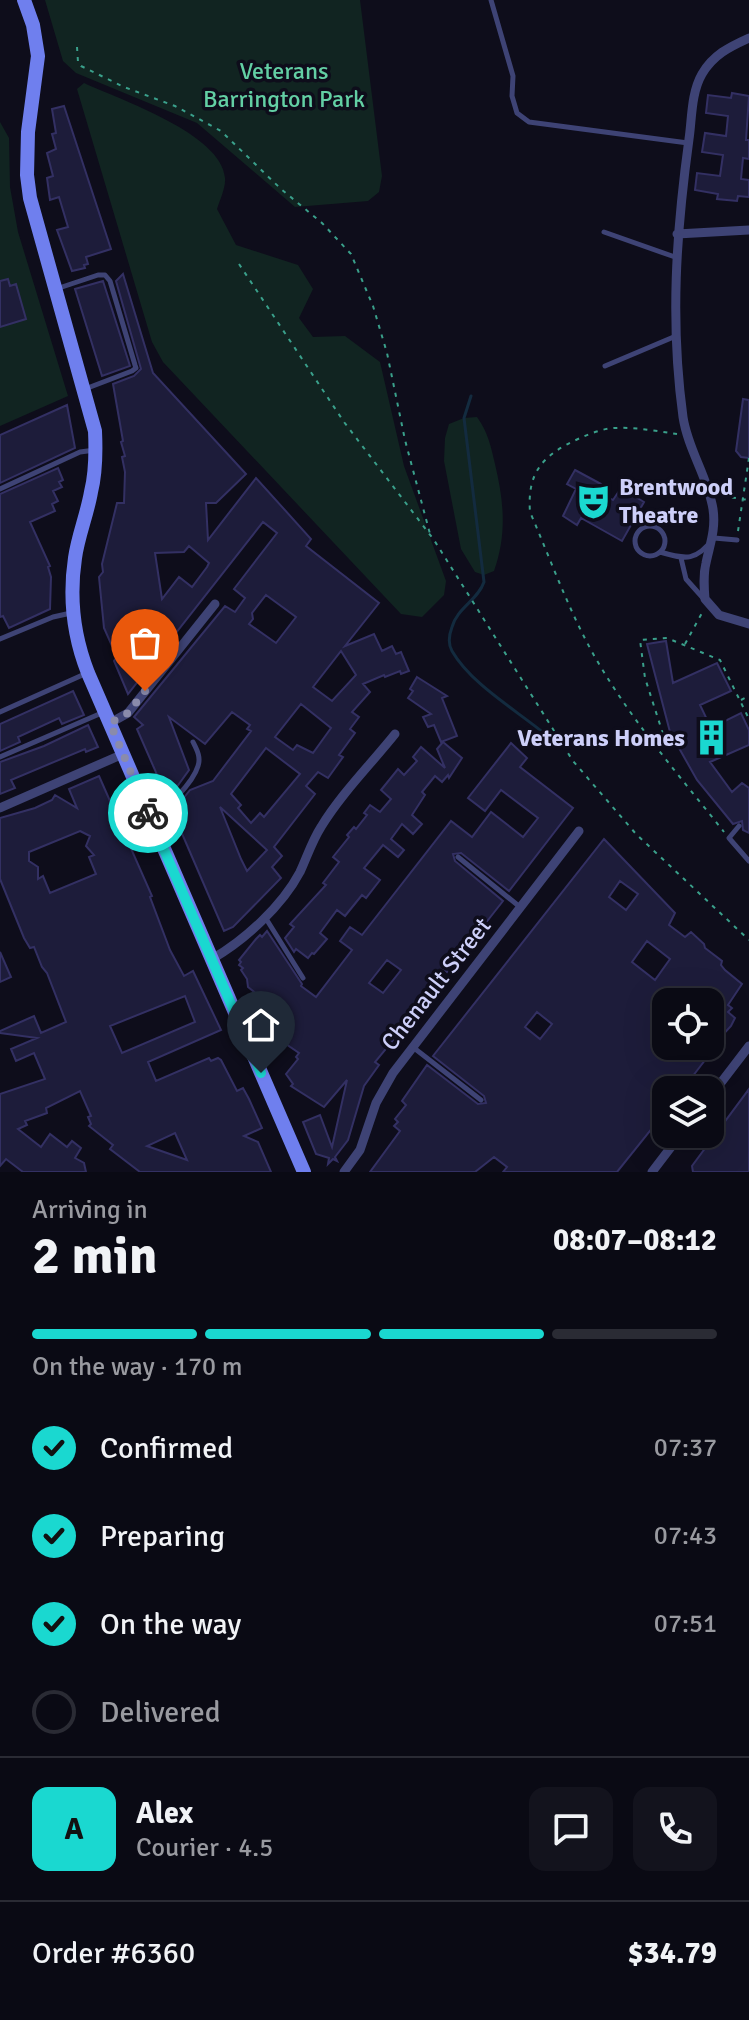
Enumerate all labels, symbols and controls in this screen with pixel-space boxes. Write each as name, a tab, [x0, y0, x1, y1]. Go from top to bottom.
park label: Veterans Barrington Park	[203, 56, 365, 114]
place label: Brentwood Theatre	[619, 472, 733, 530]
theatre icon: Brentwood Theatre	[574, 482, 612, 520]
pin	[111, 609, 179, 691]
icon: bag	[123, 621, 167, 665]
building icon: Veterans Homes	[692, 719, 730, 757]
place label: Veterans Homes	[517, 723, 685, 753]
courier	[108, 773, 188, 853]
icon: bike	[126, 791, 170, 835]
street label: Chenault Street	[375, 911, 497, 1057]
map controls	[652, 988, 724, 1148]
button: locate	[652, 988, 724, 1060]
pin	[227, 991, 295, 1073]
icon: home	[239, 1003, 283, 1047]
button: layers	[652, 1076, 724, 1148]
text: Arriving in	[32, 1194, 148, 1226]
text: 08:07–08:12	[553, 1222, 717, 1259]
text: 2 min	[32, 1224, 158, 1288]
text: On the way · 170 m	[32, 1351, 242, 1383]
icon: check	[32, 1426, 76, 1470]
text: Confirmed	[100, 1430, 233, 1467]
text: 07:37	[654, 1432, 717, 1464]
icon: check	[32, 1514, 76, 1558]
text: Preparing	[100, 1518, 225, 1555]
text: 07:43	[654, 1520, 717, 1552]
icon: check	[32, 1602, 76, 1646]
text: On the way	[100, 1606, 241, 1643]
text: 07:51	[654, 1608, 717, 1640]
text: Delivered	[100, 1694, 221, 1731]
button: chat	[529, 1787, 613, 1871]
button: phone	[633, 1787, 717, 1871]
text: Alex	[136, 1795, 193, 1832]
text: A	[64, 1811, 84, 1848]
text: Courier · 4.5	[136, 1832, 273, 1864]
text: Order #6360	[32, 1935, 195, 1972]
text: $34.79	[627, 1935, 717, 1972]

